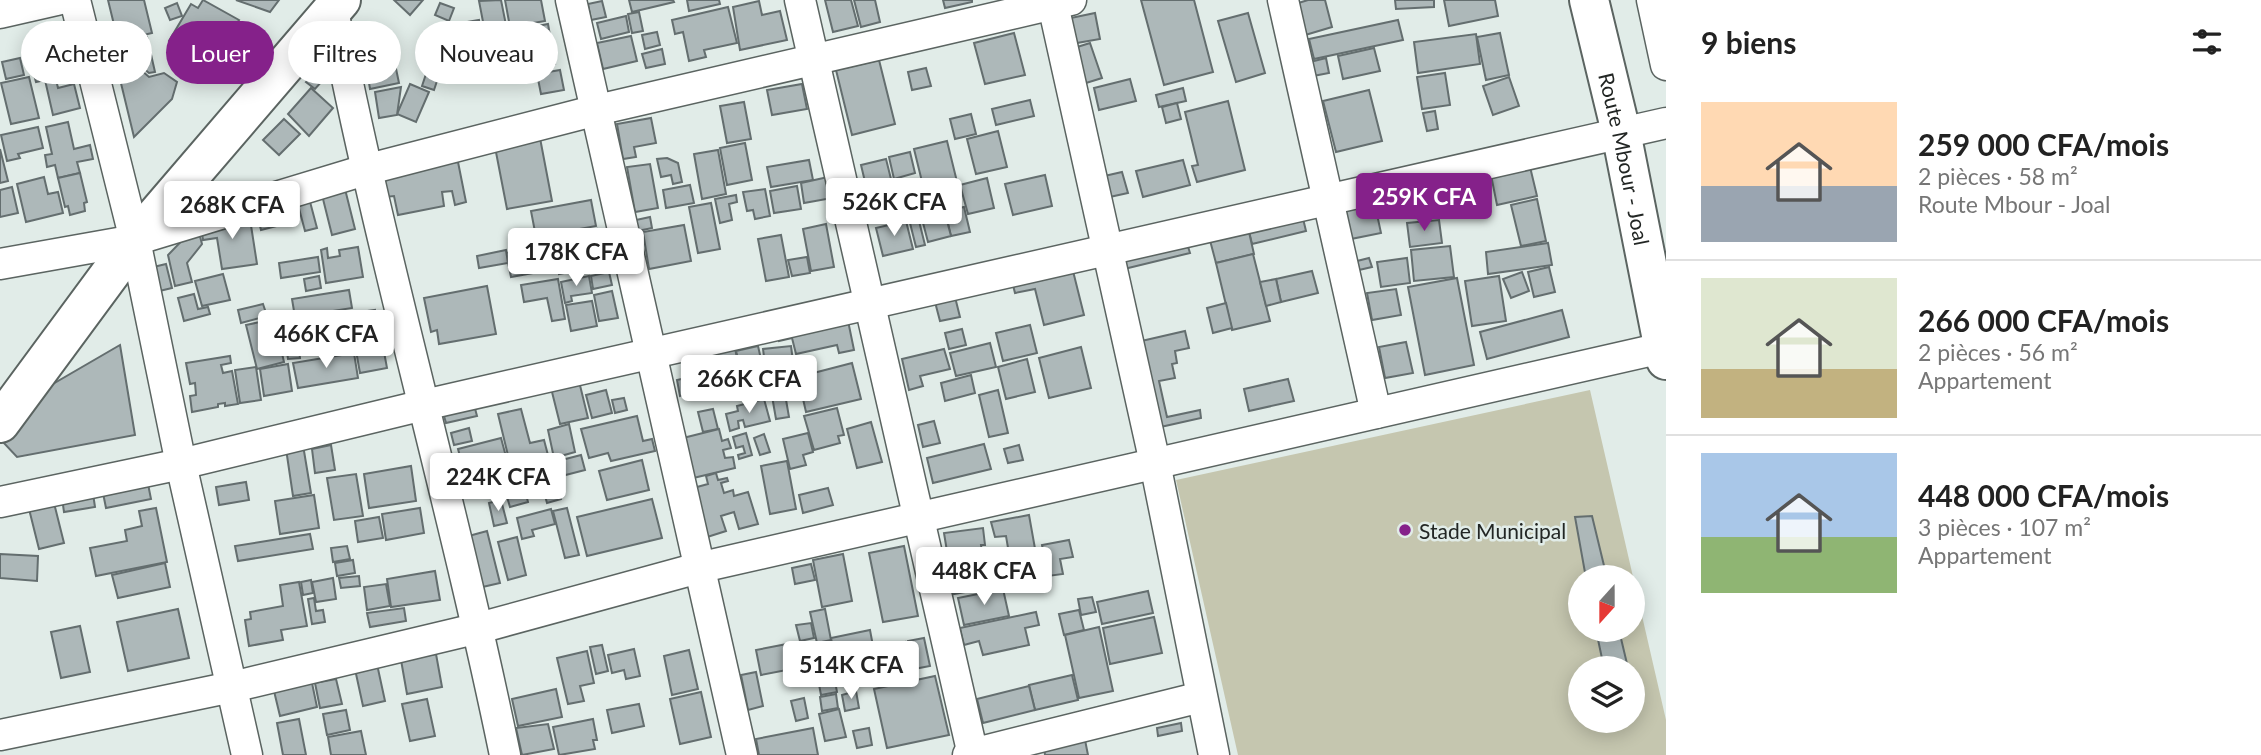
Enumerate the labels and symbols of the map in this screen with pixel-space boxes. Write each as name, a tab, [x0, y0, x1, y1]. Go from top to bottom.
street label: Route Mbour - Joal	[1595, 70, 1656, 247]
pin: 259K CFA	[1352, 174, 1496, 233]
pin: 526K CFA	[822, 178, 966, 238]
pin: 268K CFA	[160, 182, 304, 241]
pin: 178K CFA	[504, 229, 648, 288]
pin: 466K CFA	[254, 310, 398, 370]
pin: 266K CFA	[677, 356, 821, 415]
pin: 224K CFA	[426, 454, 570, 513]
place label: Stade Municipal	[1419, 518, 1566, 543]
marker: Stade Municipal	[1397, 522, 1413, 538]
pin: 448K CFA	[912, 548, 1056, 607]
north arrow	[1568, 565, 1645, 642]
pin: 514K CFA	[779, 642, 923, 701]

